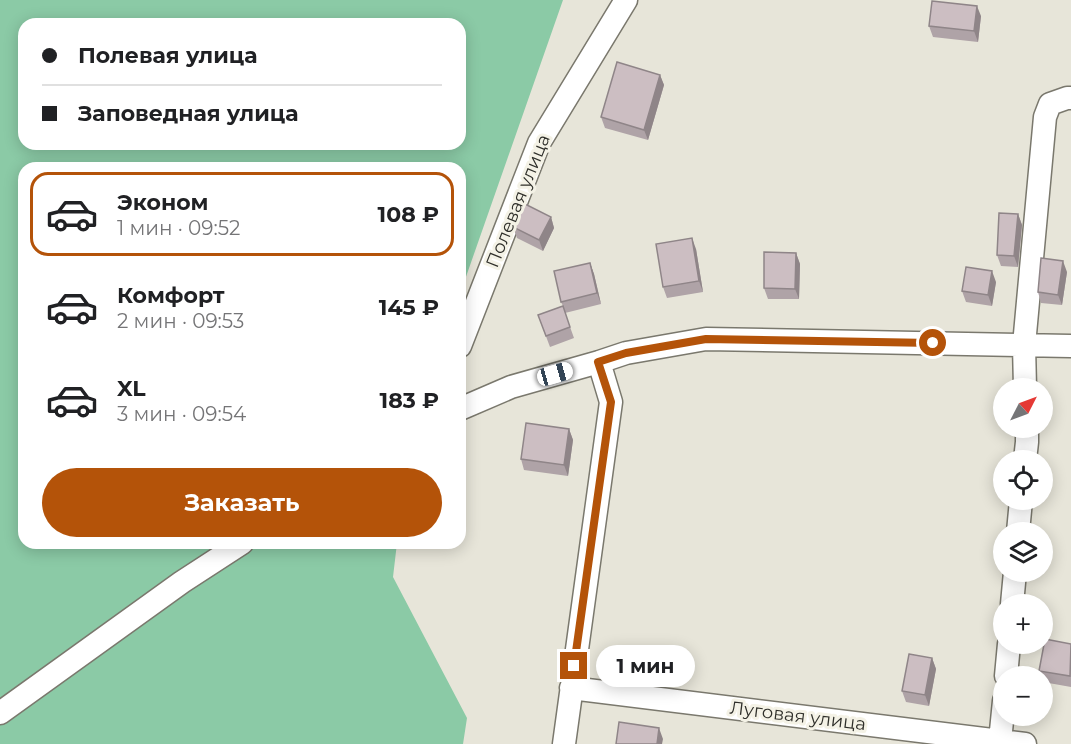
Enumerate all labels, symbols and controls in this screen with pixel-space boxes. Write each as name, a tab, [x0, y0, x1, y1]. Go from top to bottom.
text: Полевая улица	[78, 42, 258, 69]
text: Заповедная улица	[78, 100, 299, 127]
street label: Полевая улица	[481, 131, 555, 271]
icon: car	[45, 187, 99, 241]
text: Эконом	[117, 189, 208, 216]
text: 108 ₽	[378, 201, 439, 228]
text: 1 мин · 09:52	[117, 216, 240, 240]
icon: car	[45, 280, 99, 334]
text: Комфорт	[117, 282, 225, 309]
text: 145 ₽	[379, 294, 439, 321]
text: 2 мин · 09:53	[117, 309, 244, 333]
route start	[919, 329, 946, 356]
car	[535, 360, 575, 388]
icon: car	[45, 373, 99, 427]
text: XL	[117, 375, 146, 402]
north arrow	[993, 378, 1053, 438]
map controls	[993, 378, 1053, 726]
text: 183 ₽	[380, 387, 439, 414]
text: 3 мин · 09:54	[117, 402, 246, 426]
button: locate	[993, 450, 1053, 510]
button: Заказать	[42, 468, 442, 537]
button: layers	[993, 522, 1053, 582]
button: +	[993, 594, 1053, 654]
callout: 1 мин	[595, 645, 694, 687]
route end	[560, 652, 587, 679]
text: 1 мин	[617, 654, 674, 678]
button: −	[993, 666, 1053, 726]
street label: Луговая улица	[729, 697, 867, 735]

